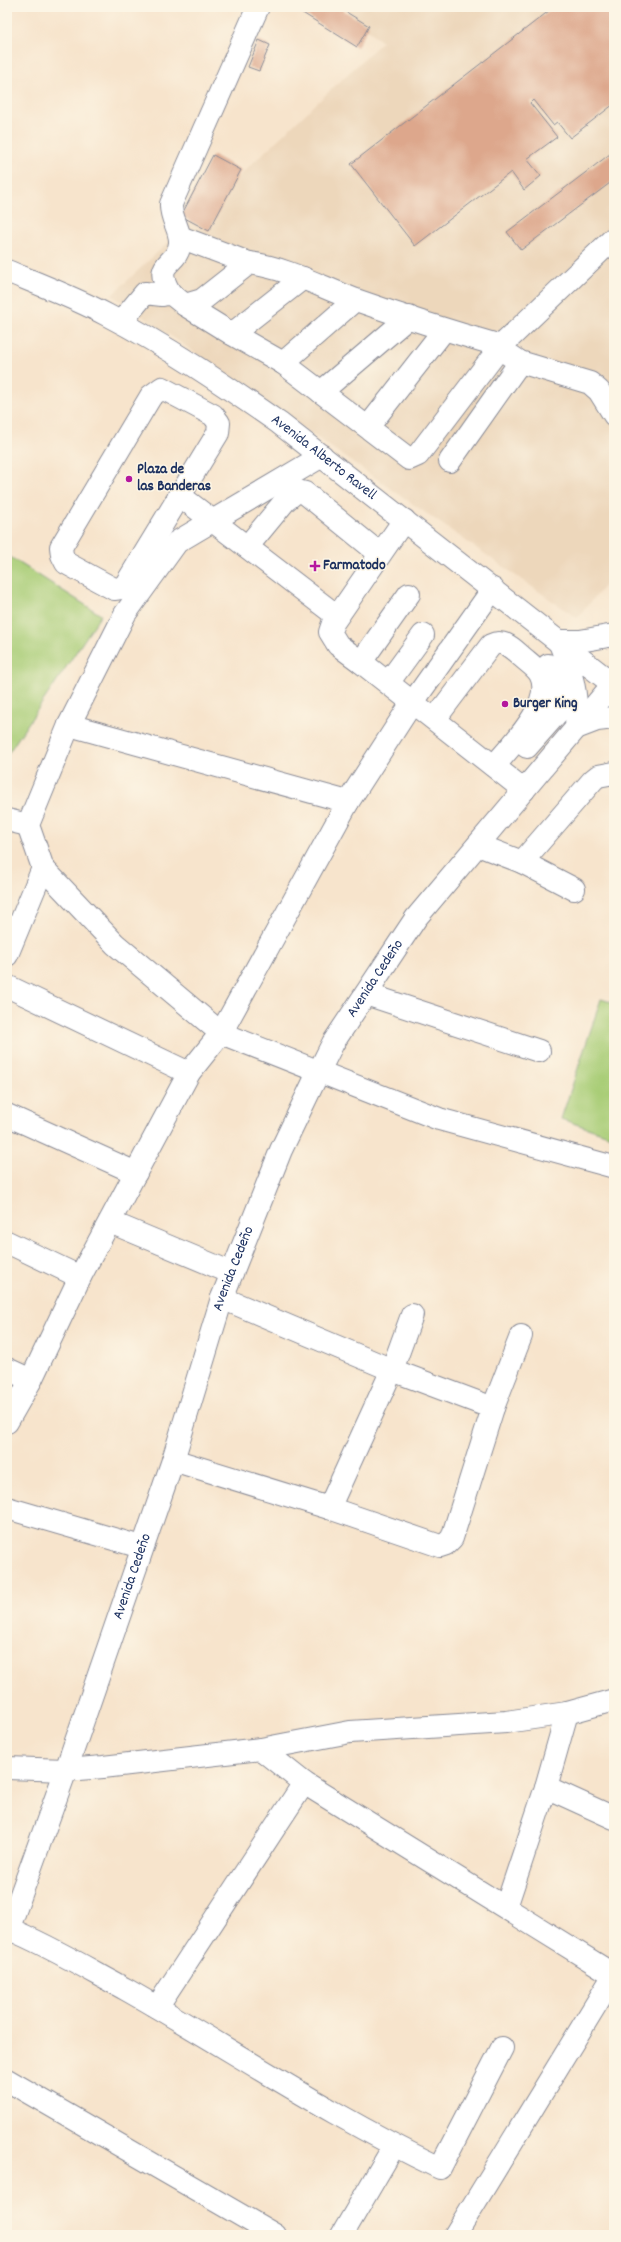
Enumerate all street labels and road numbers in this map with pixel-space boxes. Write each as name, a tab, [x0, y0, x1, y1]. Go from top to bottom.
street label: Avenida Alberto Ravell	[266, 409, 381, 506]
street label: Avenida Cedeño	[342, 935, 410, 1022]
street label: Avenida Cedeño	[208, 1223, 261, 1314]
street label: Avenida Cedeño	[108, 1530, 158, 1622]

